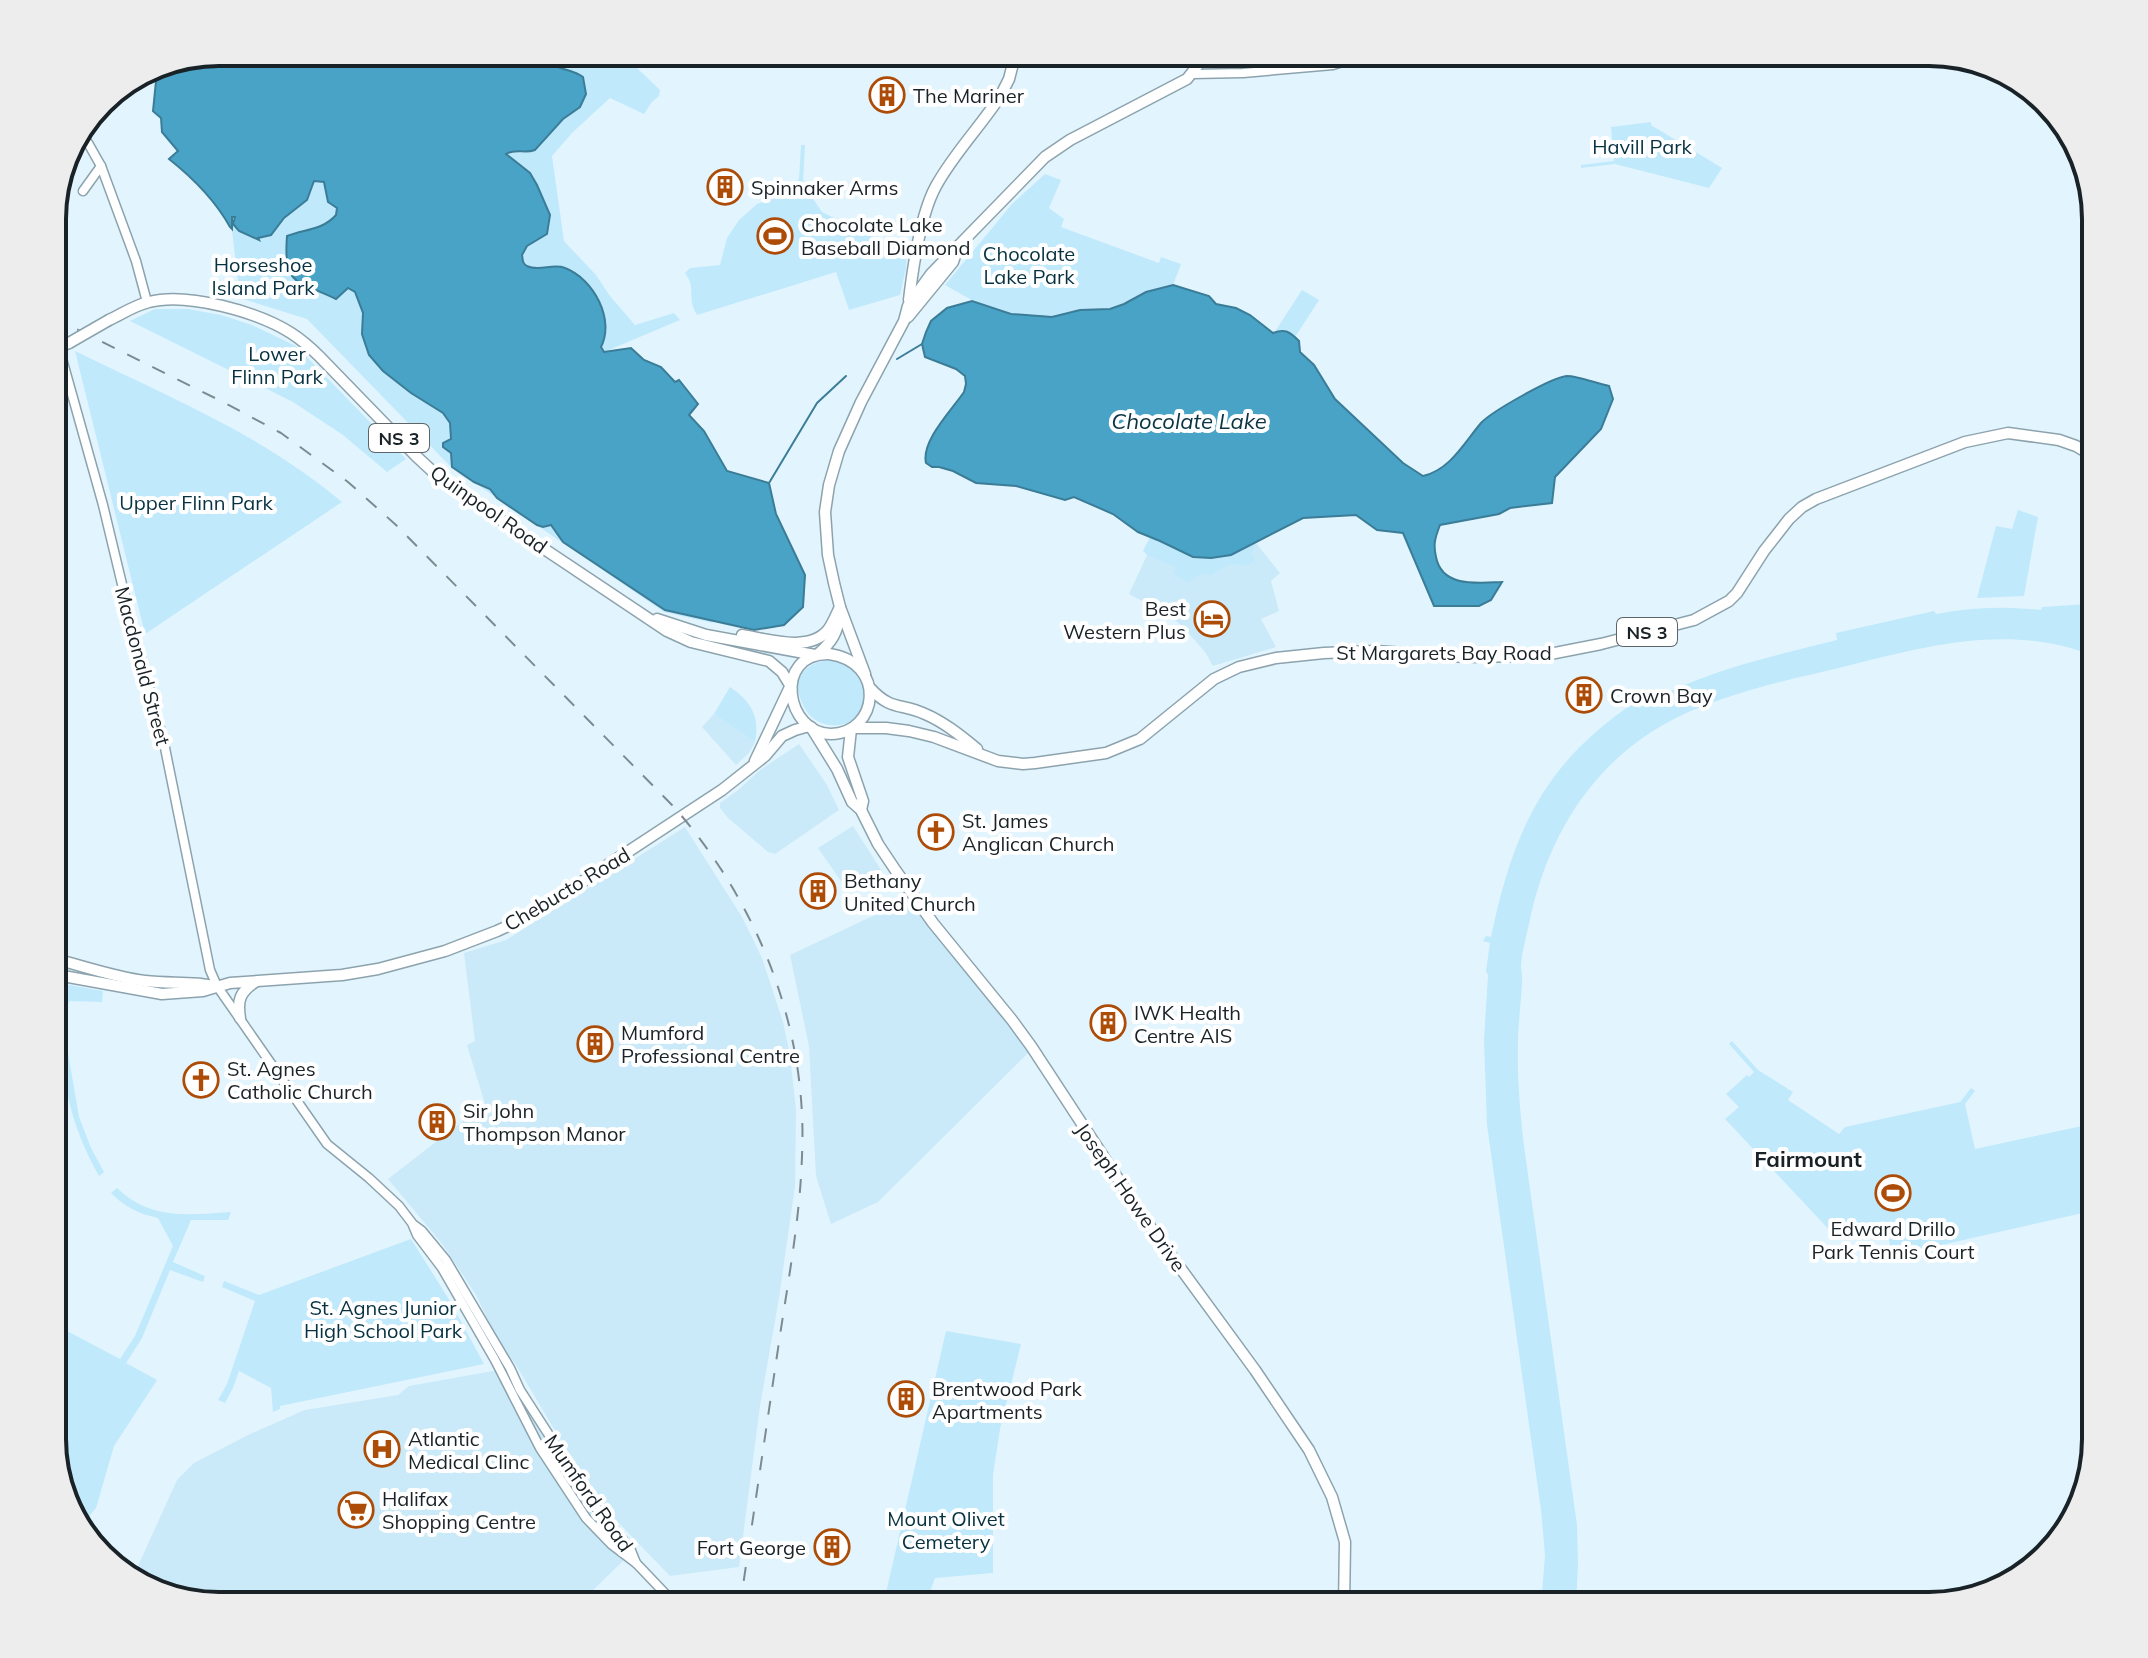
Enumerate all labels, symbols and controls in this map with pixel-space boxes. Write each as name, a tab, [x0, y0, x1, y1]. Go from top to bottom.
building icon: The Mariner	[868, 76, 906, 114]
place label: The Mariner	[913, 83, 1025, 108]
park label: Havill Park	[1592, 134, 1692, 159]
building icon: Spinnaker Arms	[706, 168, 744, 206]
place label: Spinnaker Arms	[751, 175, 899, 200]
place label: Chocolate Lake Baseball Diamond	[801, 212, 971, 260]
sports icon: Chocolate Lake Baseball Diamond	[756, 217, 794, 255]
park label: Chocolate Lake Park	[983, 241, 1075, 289]
park label: Horseshoe Island Park	[212, 252, 315, 300]
park label: Lower Flinn Park	[231, 341, 323, 389]
water label: Chocolate Lake	[1111, 407, 1267, 435]
road number: NS 3	[369, 424, 429, 452]
street label: Quinpool Road	[426, 459, 552, 559]
park label: Upper Flinn Park	[119, 490, 273, 515]
street label: Macdonald Street	[110, 584, 176, 748]
place label: Best Western Plus	[1063, 596, 1186, 644]
hotel icon: Best Western Plus	[1193, 600, 1231, 638]
road number: NS 3	[1617, 618, 1677, 646]
street label: St Margarets Bay Road	[1336, 640, 1552, 665]
building icon: Crown Bay	[1565, 676, 1603, 714]
place label: Crown Bay	[1610, 683, 1713, 708]
place label: St. James Anglican Church	[962, 808, 1114, 856]
church icon: St. James Anglican Church	[917, 813, 955, 851]
street label: Chebucto Road	[500, 842, 634, 936]
place label: Bethany United Church	[844, 868, 976, 916]
building icon: Bethany United Church	[799, 872, 837, 910]
place label: IWK Health Centre AIS	[1134, 1000, 1241, 1048]
building icon: IWK Health Centre AIS	[1089, 1004, 1127, 1042]
place label: Mumford Professional Centre	[621, 1020, 800, 1068]
building icon: Mumford Professional Centre	[576, 1025, 614, 1063]
place label: St. Agnes Catholic Church	[227, 1056, 373, 1104]
church icon: St. Agnes Catholic Church	[182, 1061, 220, 1099]
place label: Sir John Thompson Manor	[463, 1098, 626, 1146]
building icon: Sir John Thompson Manor	[418, 1103, 456, 1141]
street label: Joseph Howe Drive	[1070, 1118, 1192, 1276]
district label: Fairmount	[1754, 1145, 1862, 1173]
sports icon: Edward Drillo Park Tennis Court	[1874, 1174, 1912, 1212]
place label: Edward Drillo Park Tennis Court	[1812, 1216, 1974, 1264]
park label: St. Agnes Junior High School Park	[304, 1295, 463, 1343]
place label: Brentwood Park Apartments	[932, 1376, 1083, 1424]
building icon: Brentwood Park Apartments	[887, 1380, 925, 1418]
place label: Atlantic Medical Clinc	[408, 1426, 530, 1474]
street label: Mumford Road	[539, 1429, 639, 1557]
hospital icon: Atlantic Medical Clinc	[363, 1430, 401, 1468]
place label: Halifax Shopping Centre	[382, 1486, 536, 1534]
supermarket icon: Halifax Shopping Centre	[337, 1491, 375, 1529]
park label: Mount Olivet Cemetery	[887, 1506, 1005, 1554]
building icon: Fort George	[813, 1528, 851, 1566]
place label: Fort George	[697, 1535, 806, 1560]

